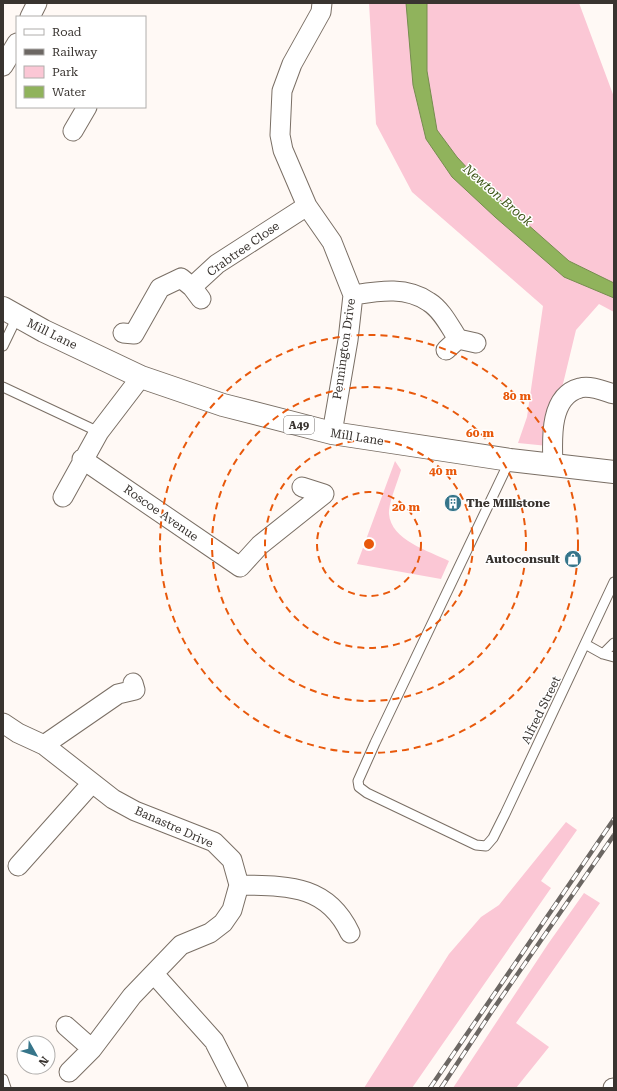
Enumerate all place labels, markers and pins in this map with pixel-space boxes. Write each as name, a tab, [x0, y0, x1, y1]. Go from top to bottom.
building icon: The Millstone	[443, 493, 463, 513]
place label: The Millstone	[466, 496, 550, 510]
centre of rings	[362, 537, 376, 551]
shop icon: Autoconsult	[563, 549, 583, 569]
place label: Autoconsult	[486, 552, 560, 566]

